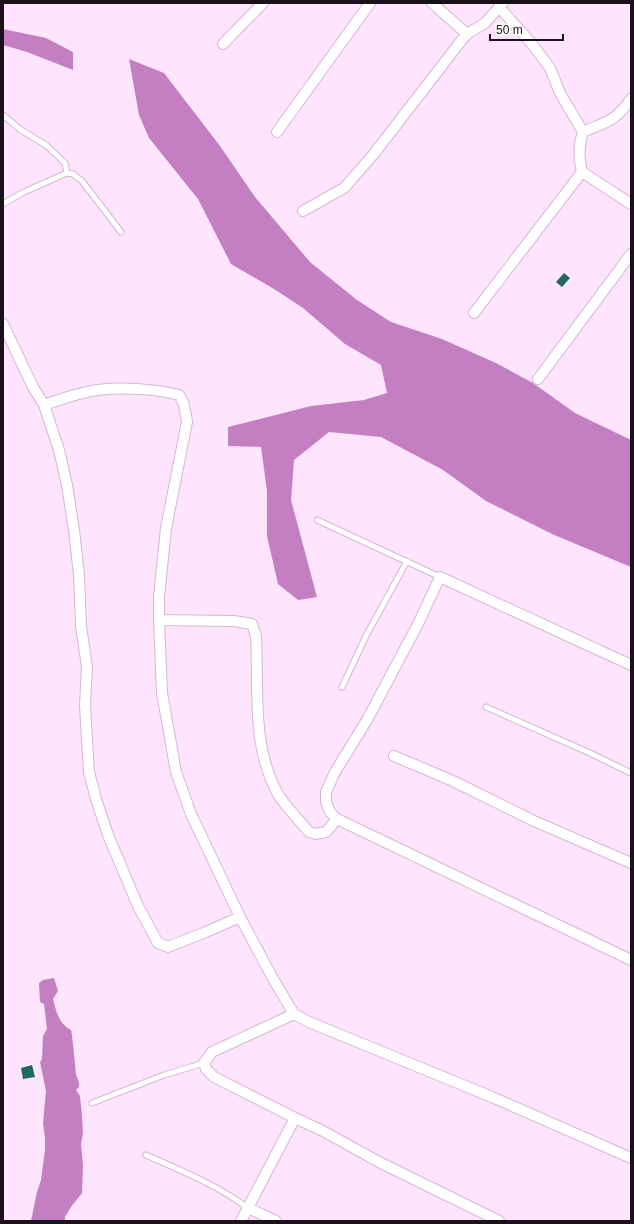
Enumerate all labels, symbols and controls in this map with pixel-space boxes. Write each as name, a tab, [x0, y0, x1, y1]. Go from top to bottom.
scale bar	[490, 16, 563, 42]
text: 50 m	[496, 23, 523, 37]

